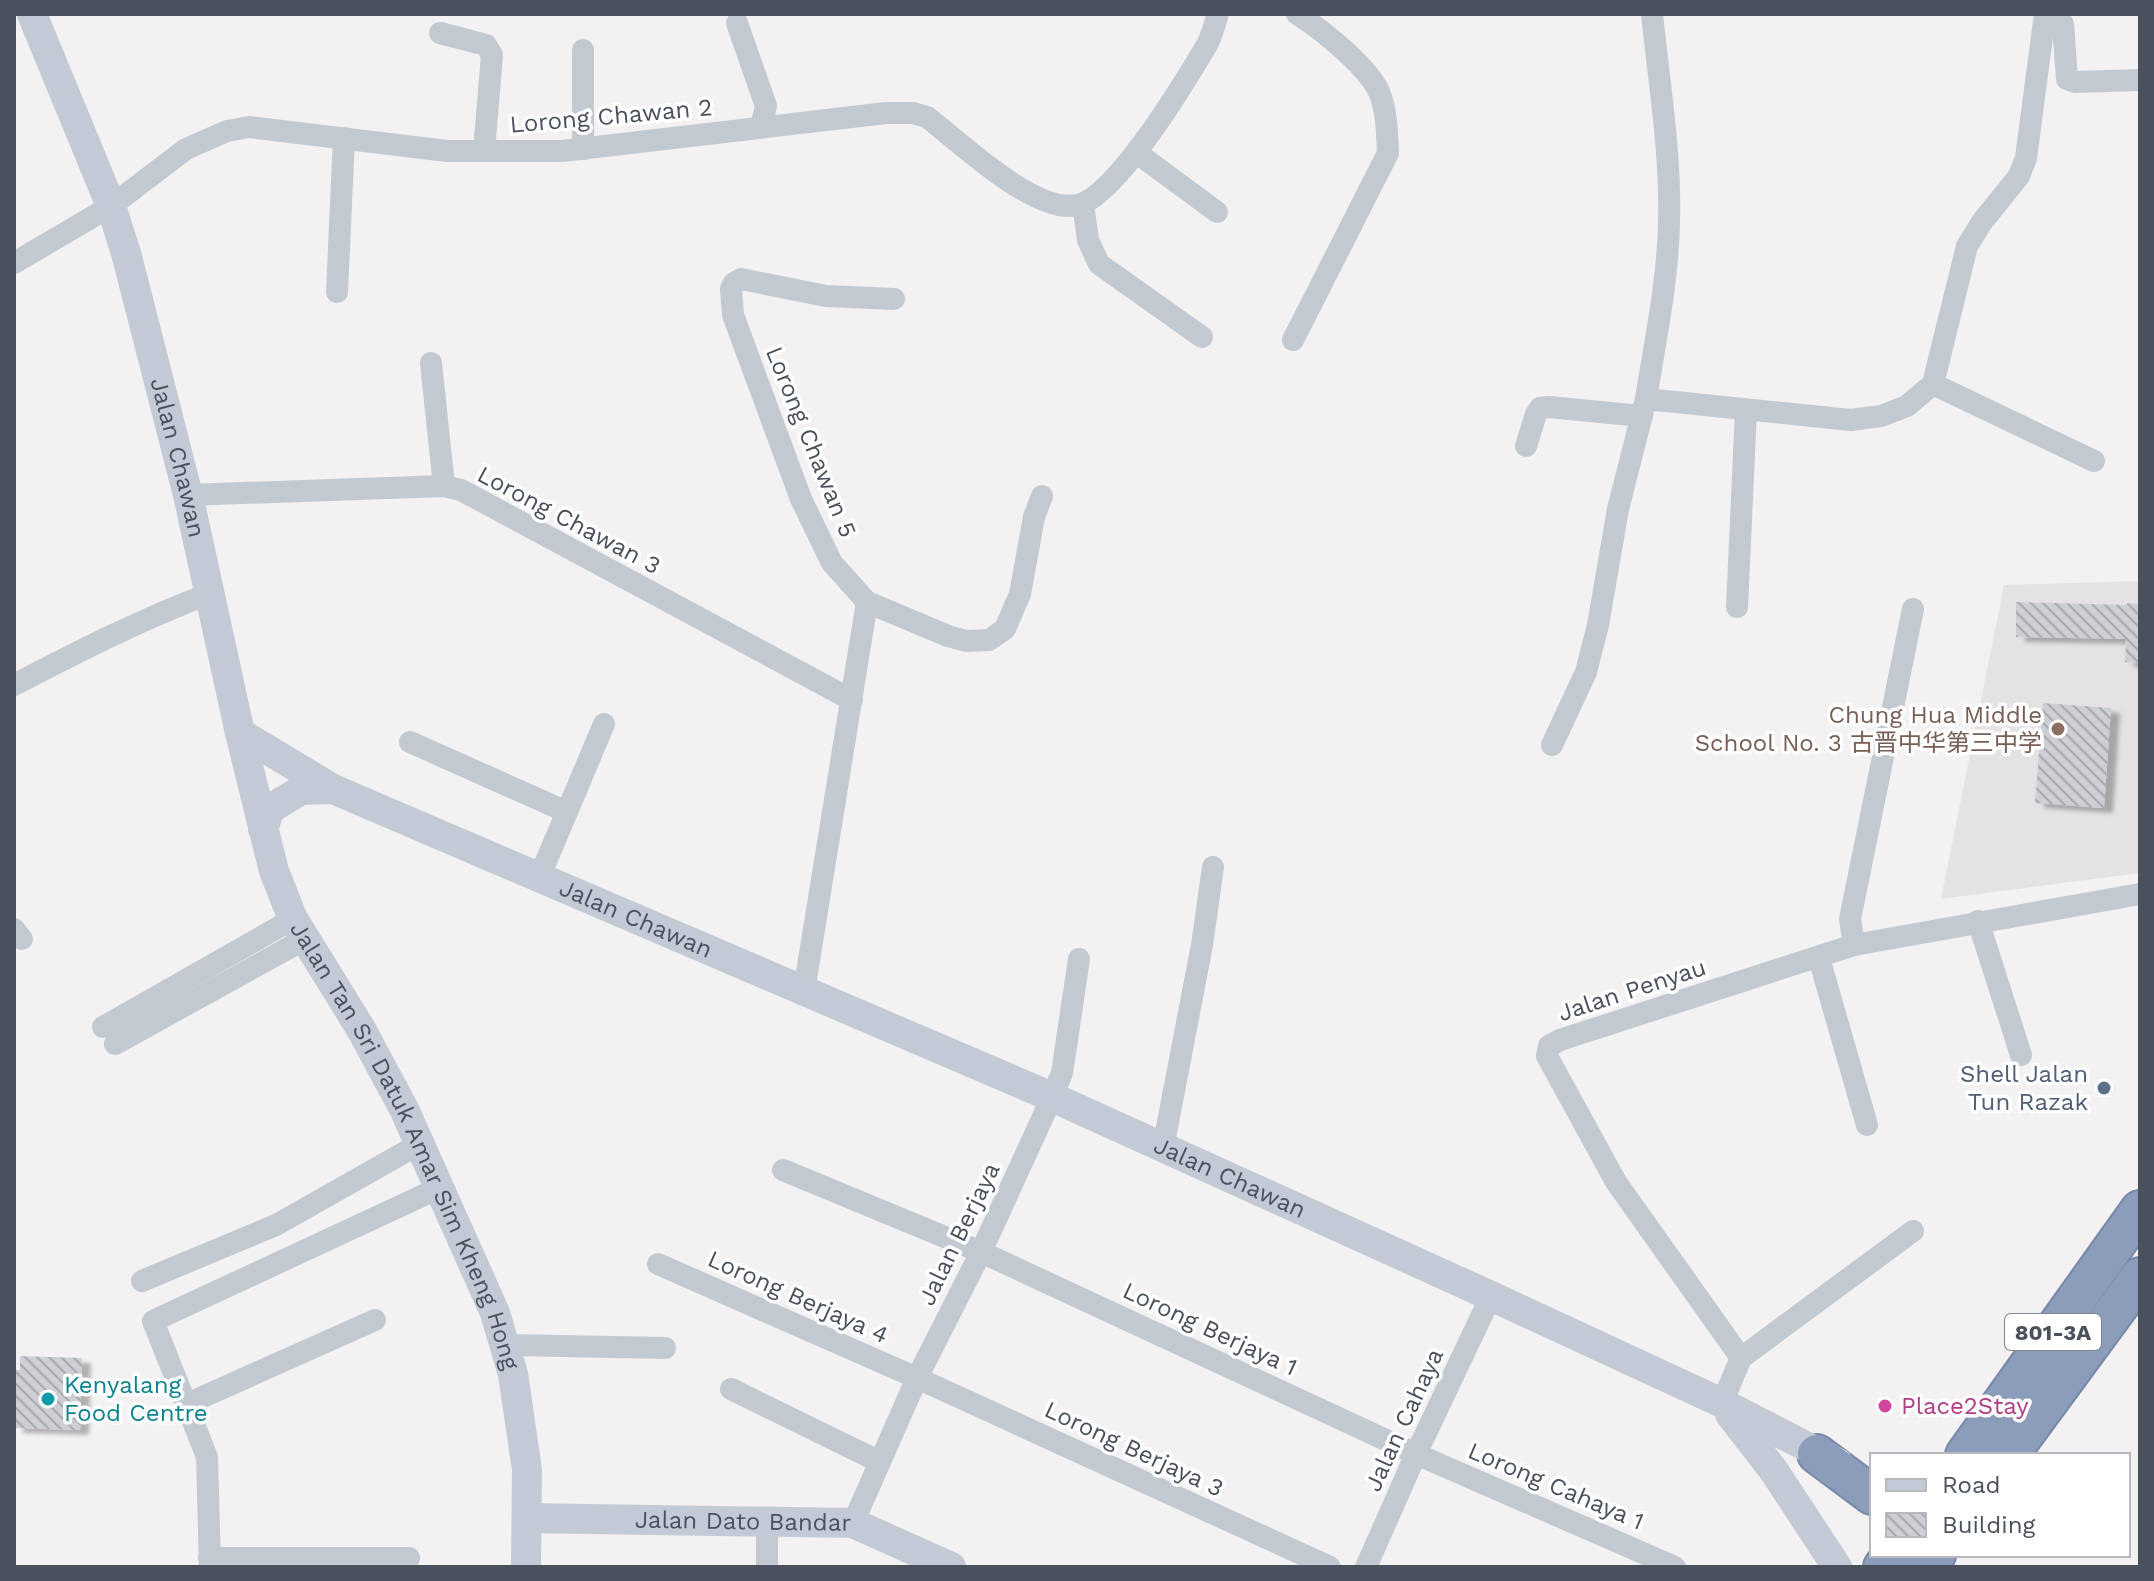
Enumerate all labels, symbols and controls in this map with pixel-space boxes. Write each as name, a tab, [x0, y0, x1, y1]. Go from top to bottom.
street label: Lorong Chawan 2	[509, 93, 713, 139]
street label: Lorong Chawan 5	[760, 343, 862, 541]
street label: Jalan Chawan	[145, 375, 211, 540]
street label: Lorong Chawan 3	[473, 460, 665, 580]
place label: Chung Hua Middle School No. 3 古晋中华第三中学	[1695, 701, 2042, 757]
marker: Chung Hua Middle School No. 3 古晋中华第三中学	[2049, 720, 2067, 738]
street label: Jalan Chawan	[555, 874, 717, 964]
street label: Jalan Tan Sri Datuk Amar Sim Kheng Hong	[284, 916, 525, 1373]
street label: Jalan Penyau	[1554, 953, 1710, 1027]
place label: Shell Jalan Tun Razak	[1960, 1060, 2088, 1116]
marker: Shell Jalan Tun Razak	[2095, 1079, 2113, 1097]
street label: Jalan Chawan	[1150, 1131, 1310, 1224]
street label: Jalan Berjaya	[912, 1158, 1006, 1310]
street label: Lorong Berjaya 4	[703, 1245, 893, 1349]
street label: Lorong Berjaya 1	[1119, 1276, 1301, 1382]
road number: 801-3A	[2005, 1314, 2101, 1350]
street label: Jalan Cahaya	[1359, 1344, 1449, 1496]
place label: Kenyalang Food Centre	[64, 1371, 208, 1427]
marker: Kenyalang Food Centre	[39, 1390, 57, 1408]
place label: Place2Stay	[1901, 1392, 2029, 1420]
street label: Lorong Berjaya 3	[1040, 1395, 1228, 1503]
marker: Place2Stay	[1876, 1397, 1894, 1415]
street label: Lorong Cahaya 1	[1464, 1436, 1648, 1536]
legend	[1870, 1453, 2130, 1557]
text: Road	[1942, 1471, 2001, 1499]
street label: Jalan Dato Bandar	[635, 1506, 852, 1537]
text: Building	[1942, 1511, 2035, 1539]

